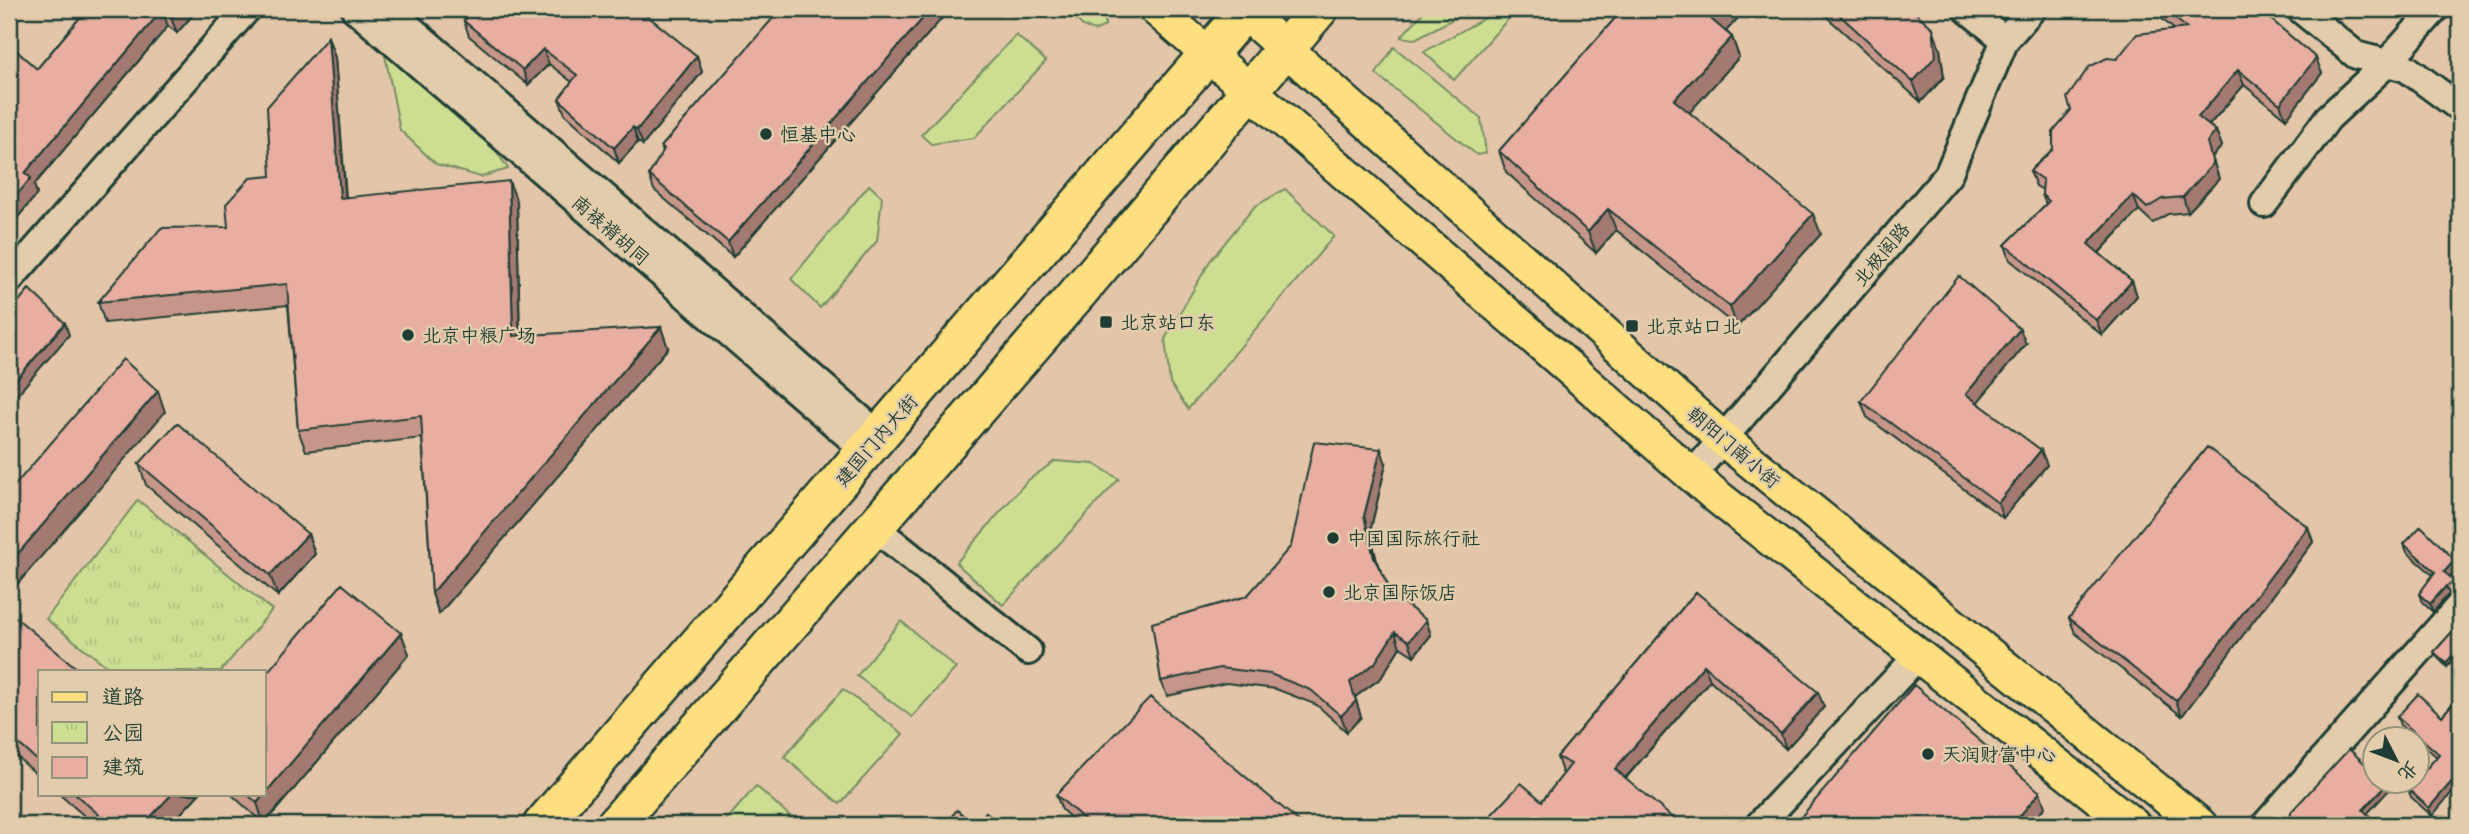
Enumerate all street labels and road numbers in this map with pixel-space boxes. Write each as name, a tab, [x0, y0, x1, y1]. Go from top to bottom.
street label: 南裱褙胡同	[567, 189, 655, 270]
street label: 北极阁路	[1847, 217, 1915, 291]
street label: 建国门内大街	[829, 388, 922, 491]
street label: 朝阳门南小街	[1683, 400, 1786, 493]

